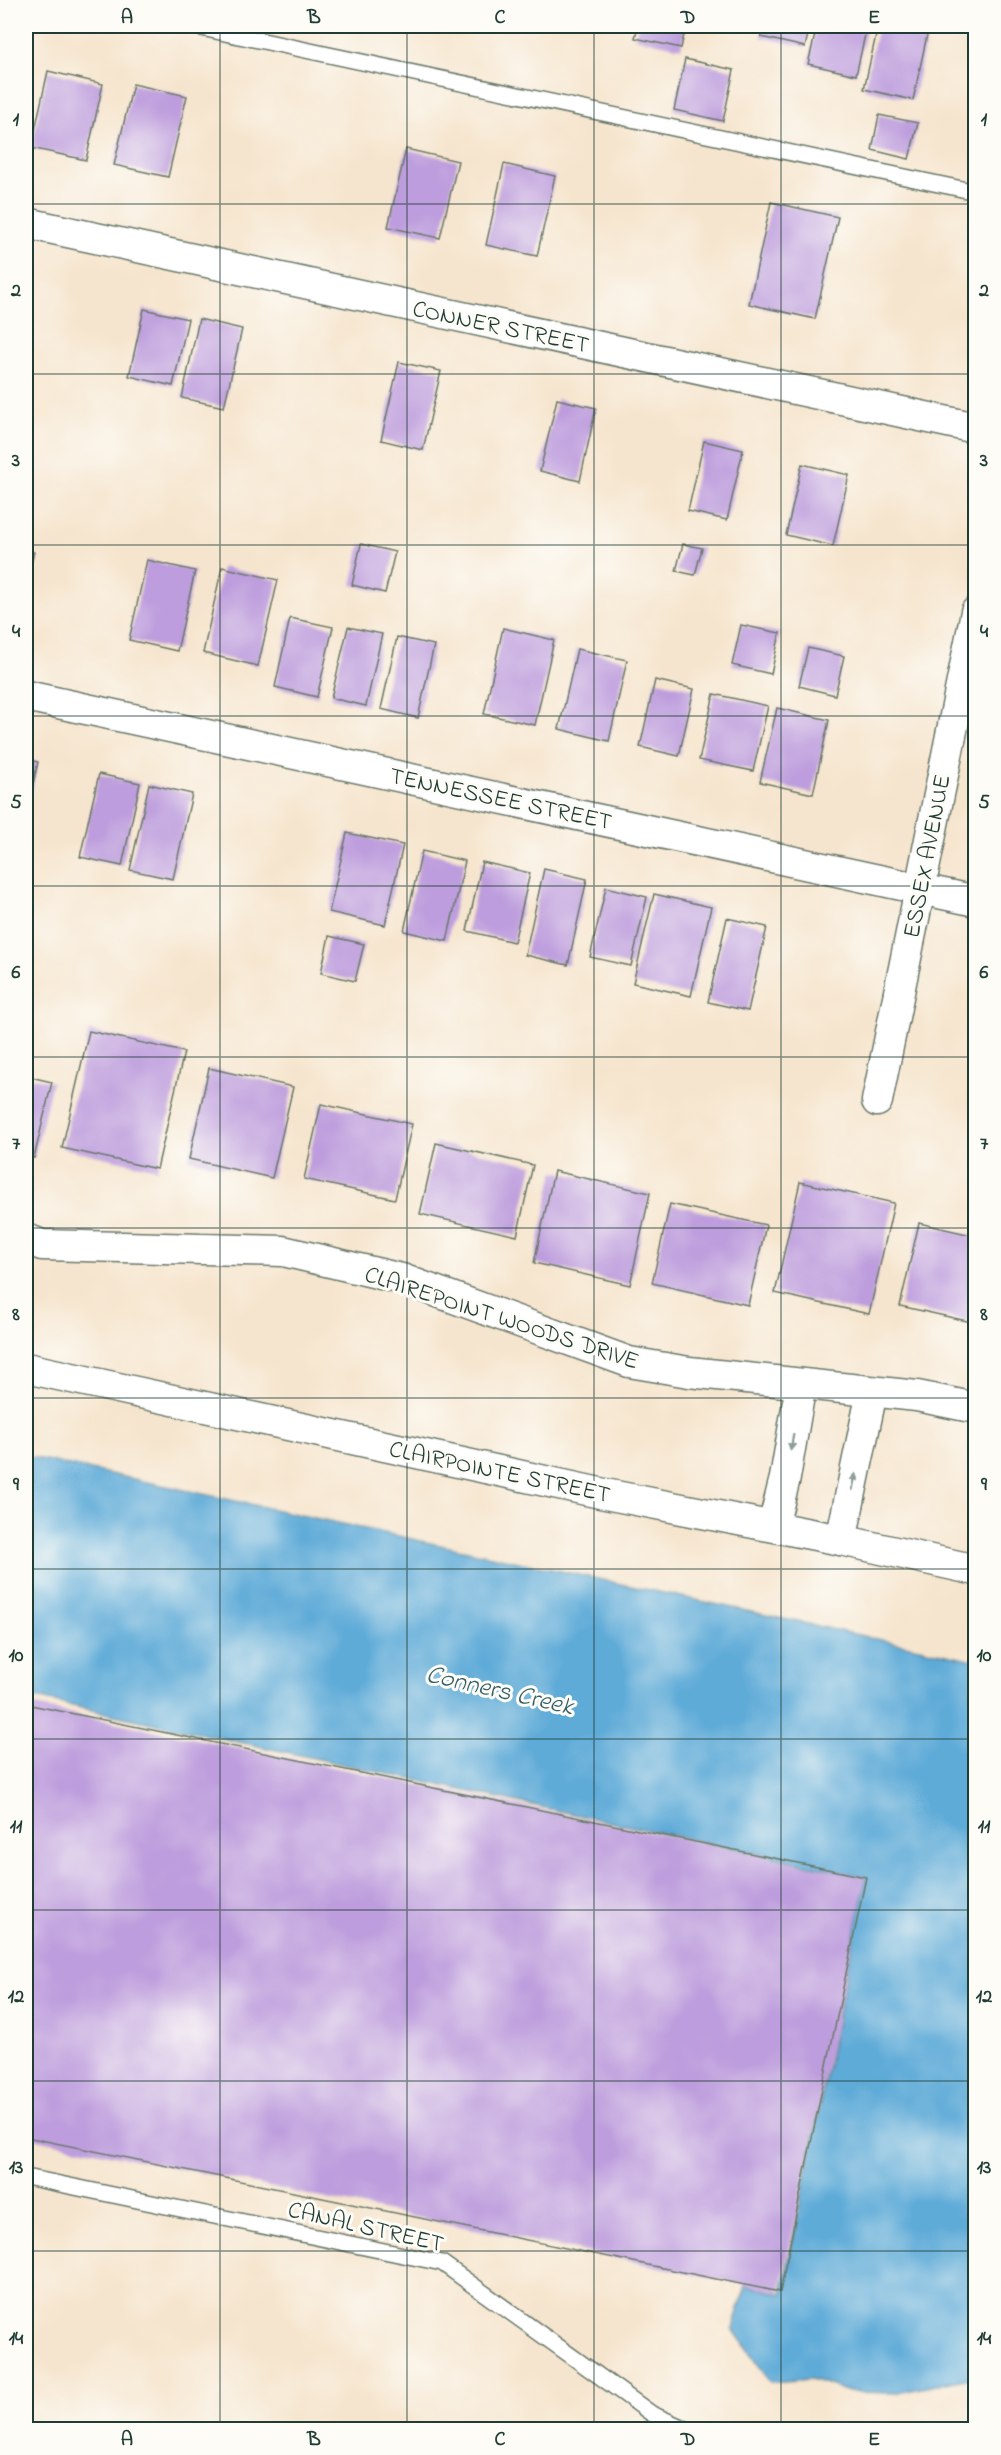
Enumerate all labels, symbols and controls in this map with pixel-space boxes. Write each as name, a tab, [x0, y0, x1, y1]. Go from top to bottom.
text: A	[121, 4, 133, 33]
text: B	[306, 4, 321, 33]
text: C	[495, 4, 506, 33]
text: D	[680, 4, 695, 33]
text: E	[868, 4, 880, 33]
text: 1	[13, 106, 20, 135]
text: 1	[981, 106, 988, 135]
text: 2	[10, 277, 21, 306]
text: 2	[978, 277, 989, 306]
street label: CONNER STREET	[409, 293, 592, 364]
text: 3	[11, 447, 20, 476]
text: 3	[979, 447, 988, 476]
text: 4	[12, 618, 21, 647]
text: 4	[980, 618, 989, 647]
street label: TENNESSEE STREET	[386, 760, 615, 841]
street label: ESSEX AVENUE	[895, 772, 961, 941]
text: 5	[10, 789, 22, 818]
text: 5	[978, 789, 990, 818]
text: 6	[12, 959, 21, 988]
text: 6	[980, 959, 989, 988]
text: 7	[12, 1130, 21, 1159]
text: 7	[980, 1130, 989, 1159]
street label: CLAIREPOINT WOODS DRIVE	[359, 1258, 643, 1380]
text: 8	[11, 1301, 20, 1330]
text: 8	[979, 1301, 988, 1330]
street label: CLAIRPOINTE STREET	[386, 1433, 614, 1514]
one-way arrow	[787, 1433, 796, 1452]
text: 9	[12, 1471, 20, 1500]
text: 9	[980, 1471, 988, 1500]
one-way arrow	[849, 1473, 859, 1492]
text: 10	[9, 1642, 24, 1671]
text: 10	[977, 1642, 992, 1671]
water label: Conners Creek	[422, 1657, 578, 1728]
text: 11	[10, 1813, 23, 1842]
text: 11	[978, 1813, 991, 1842]
text: 12	[8, 1983, 24, 2012]
text: 12	[976, 1983, 992, 2012]
text: 13	[9, 2154, 23, 2183]
text: 13	[977, 2154, 991, 2183]
street label: CANAL STREET	[284, 2193, 447, 2263]
text: 14	[9, 2325, 24, 2354]
text: 14	[977, 2325, 992, 2354]
text: A	[121, 2426, 133, 2455]
text: B	[306, 2426, 321, 2455]
text: C	[495, 2426, 506, 2455]
text: D	[680, 2426, 695, 2455]
text: E	[868, 2426, 880, 2455]

